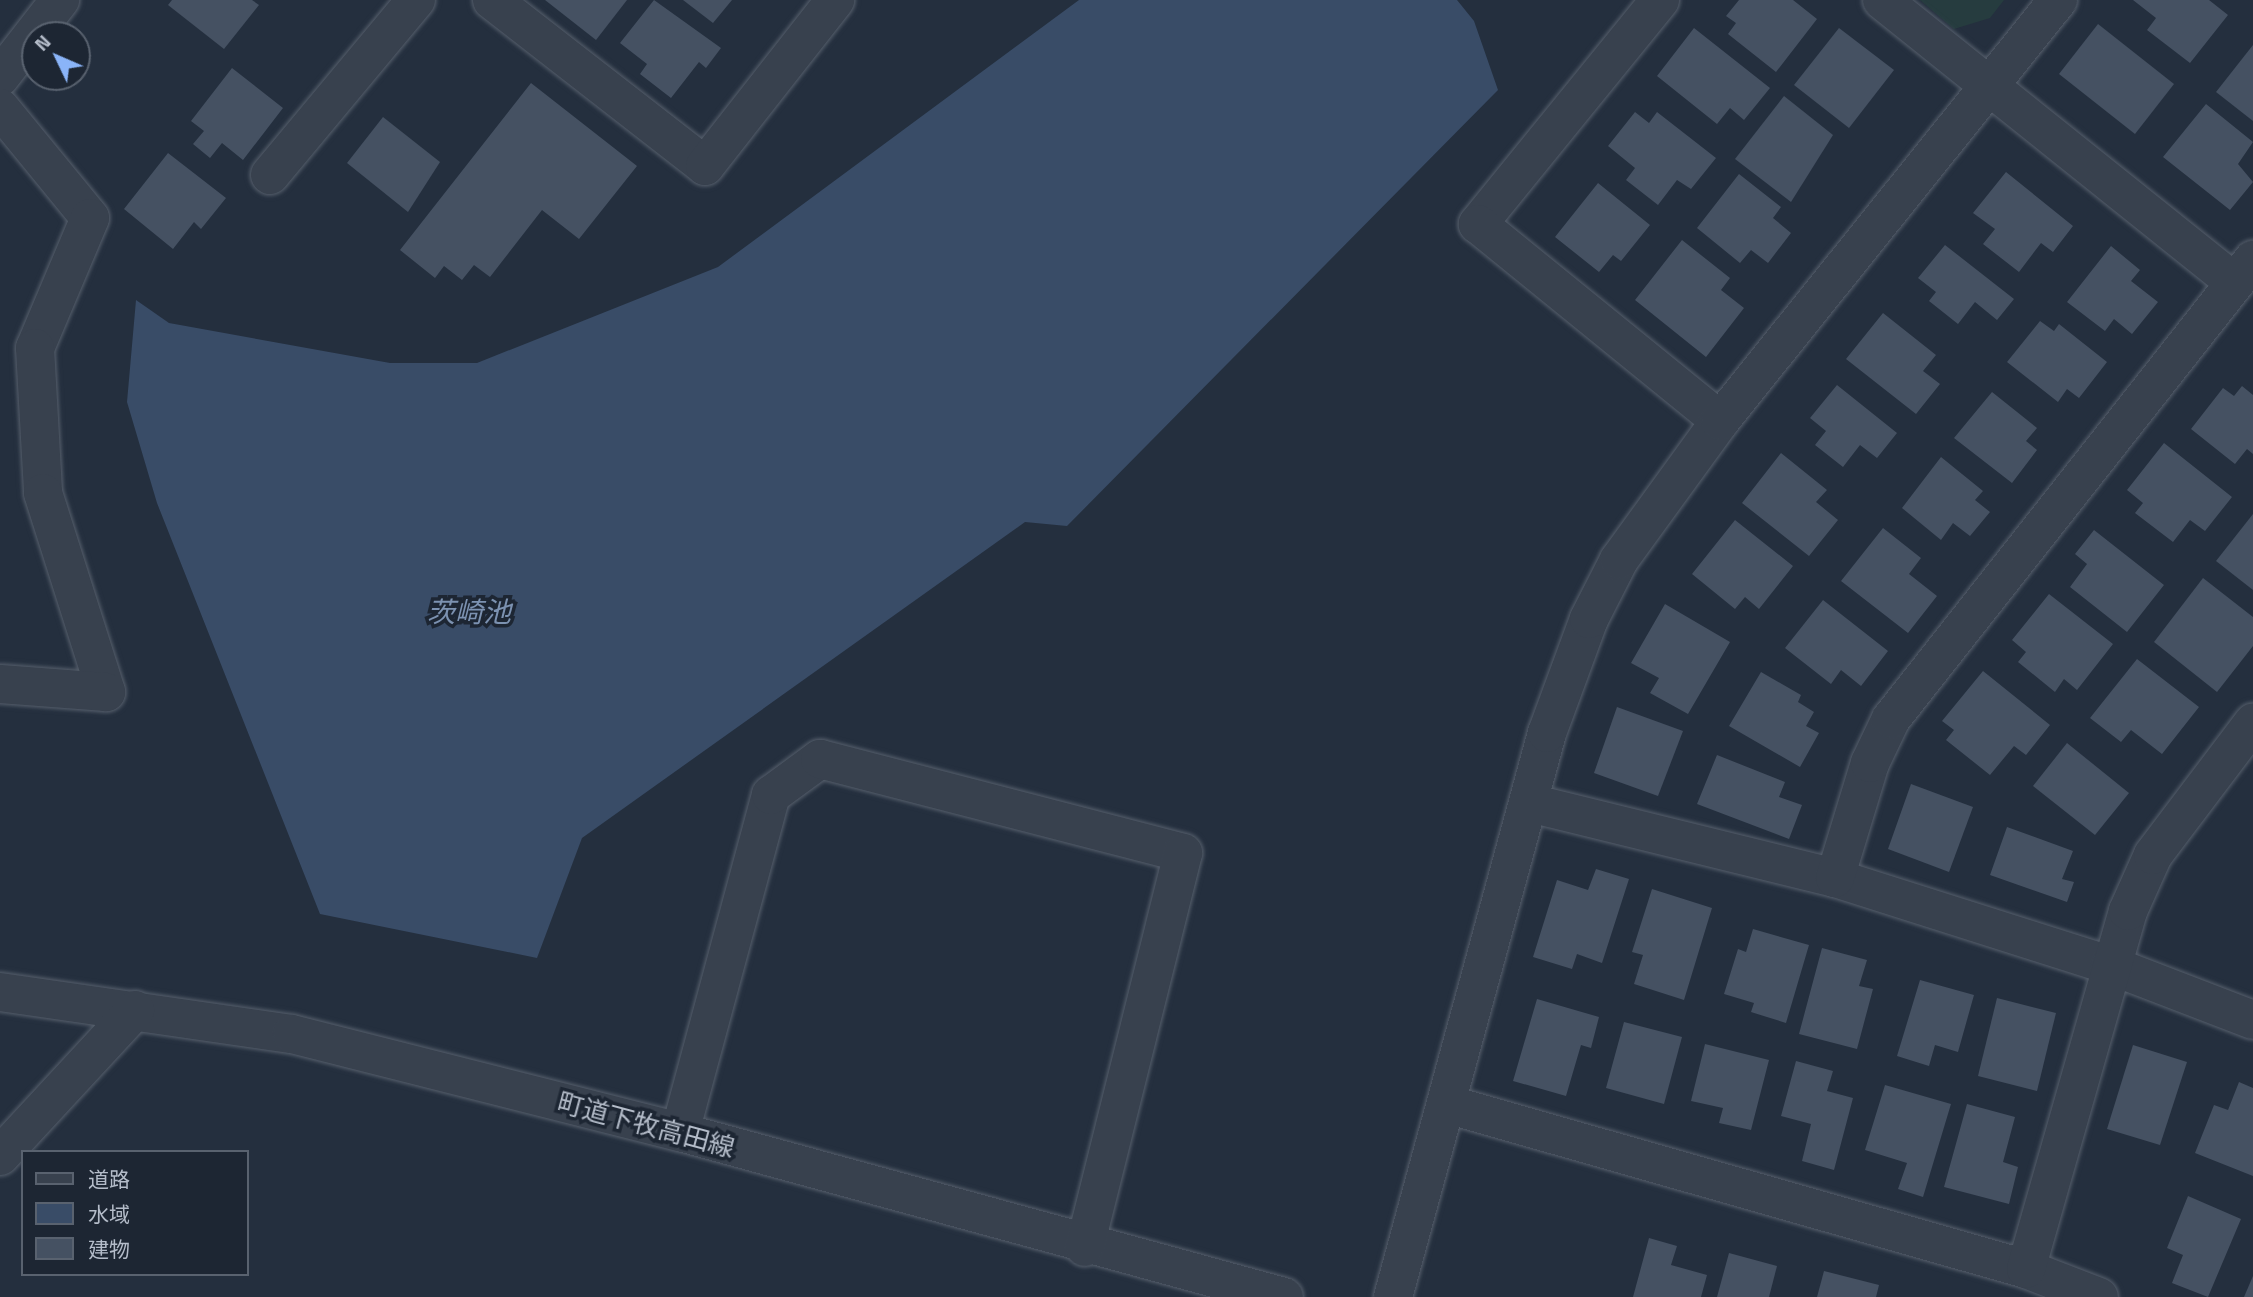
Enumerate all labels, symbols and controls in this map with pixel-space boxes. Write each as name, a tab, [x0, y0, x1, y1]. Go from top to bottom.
north arrow	[21, 21, 91, 91]
text: N	[27, 28, 57, 57]
water label: 茨崎池	[427, 595, 511, 629]
street label: 町道下牧高田線	[554, 1086, 738, 1164]
legend	[21, 1150, 248, 1276]
text: 道路	[88, 1163, 130, 1195]
text: 水域	[88, 1198, 130, 1230]
text: 建物	[88, 1233, 130, 1265]

